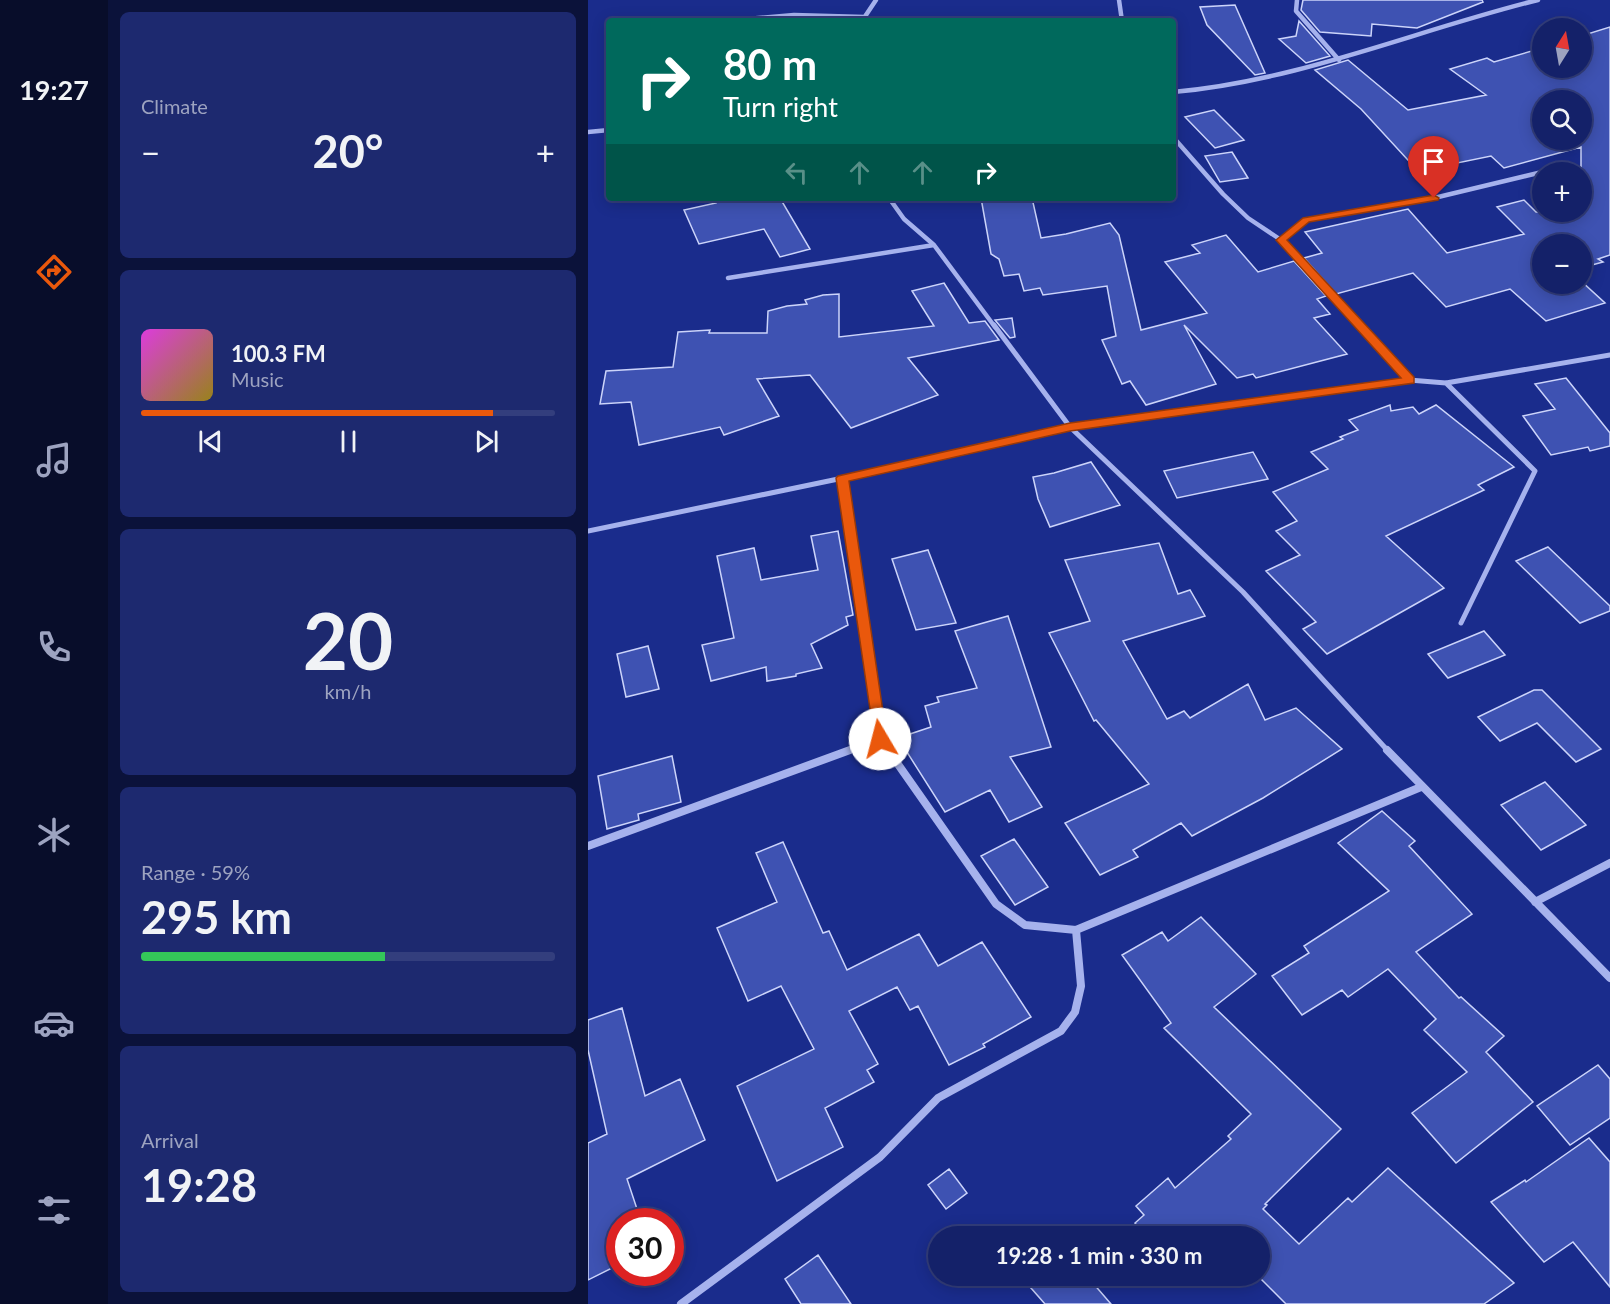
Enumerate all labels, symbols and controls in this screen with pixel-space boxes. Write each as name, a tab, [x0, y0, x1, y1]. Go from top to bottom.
north arrow	[1532, 18, 1592, 78]
map controls	[1532, 18, 1592, 294]
text: 80 m	[723, 39, 817, 89]
icon: right	[624, 42, 702, 120]
text: 19:27	[19, 73, 89, 106]
text: Turn right	[723, 90, 838, 123]
button: search	[1532, 90, 1592, 150]
text: Climate	[141, 94, 208, 118]
text: 20°	[313, 124, 383, 178]
text: −	[141, 132, 160, 172]
text: +	[536, 132, 555, 172]
pin	[1408, 136, 1459, 198]
icon: arrive	[1417, 145, 1450, 178]
icon: left	[780, 156, 813, 189]
icon: ahead	[843, 156, 876, 189]
icon: ahead	[906, 156, 939, 189]
icon: right	[969, 156, 1002, 189]
button: +	[1532, 162, 1592, 222]
button: −	[1532, 234, 1592, 294]
icon: directions	[33, 251, 75, 293]
text: 100.3 FM	[231, 340, 326, 367]
text: Music	[231, 367, 284, 391]
icon: previous	[194, 425, 227, 458]
icon: pause	[332, 425, 365, 458]
icon: next	[470, 425, 503, 458]
icon: music	[33, 439, 75, 481]
text: 20	[303, 593, 393, 687]
icon: phone	[33, 626, 75, 668]
text: km/h	[325, 679, 371, 703]
position arrow	[848, 707, 912, 771]
icon: climate	[33, 814, 75, 856]
text: Range · 59%	[141, 860, 250, 884]
text: 295 km	[141, 890, 292, 944]
icon: car	[33, 1002, 75, 1044]
text: Arrival	[141, 1128, 199, 1152]
text: 19:28	[141, 1158, 257, 1212]
icon: filters	[33, 1189, 75, 1231]
speed limit sign: 30	[606, 1208, 684, 1286]
text: 19:28 · 1 min · 330 m	[996, 1242, 1202, 1269]

